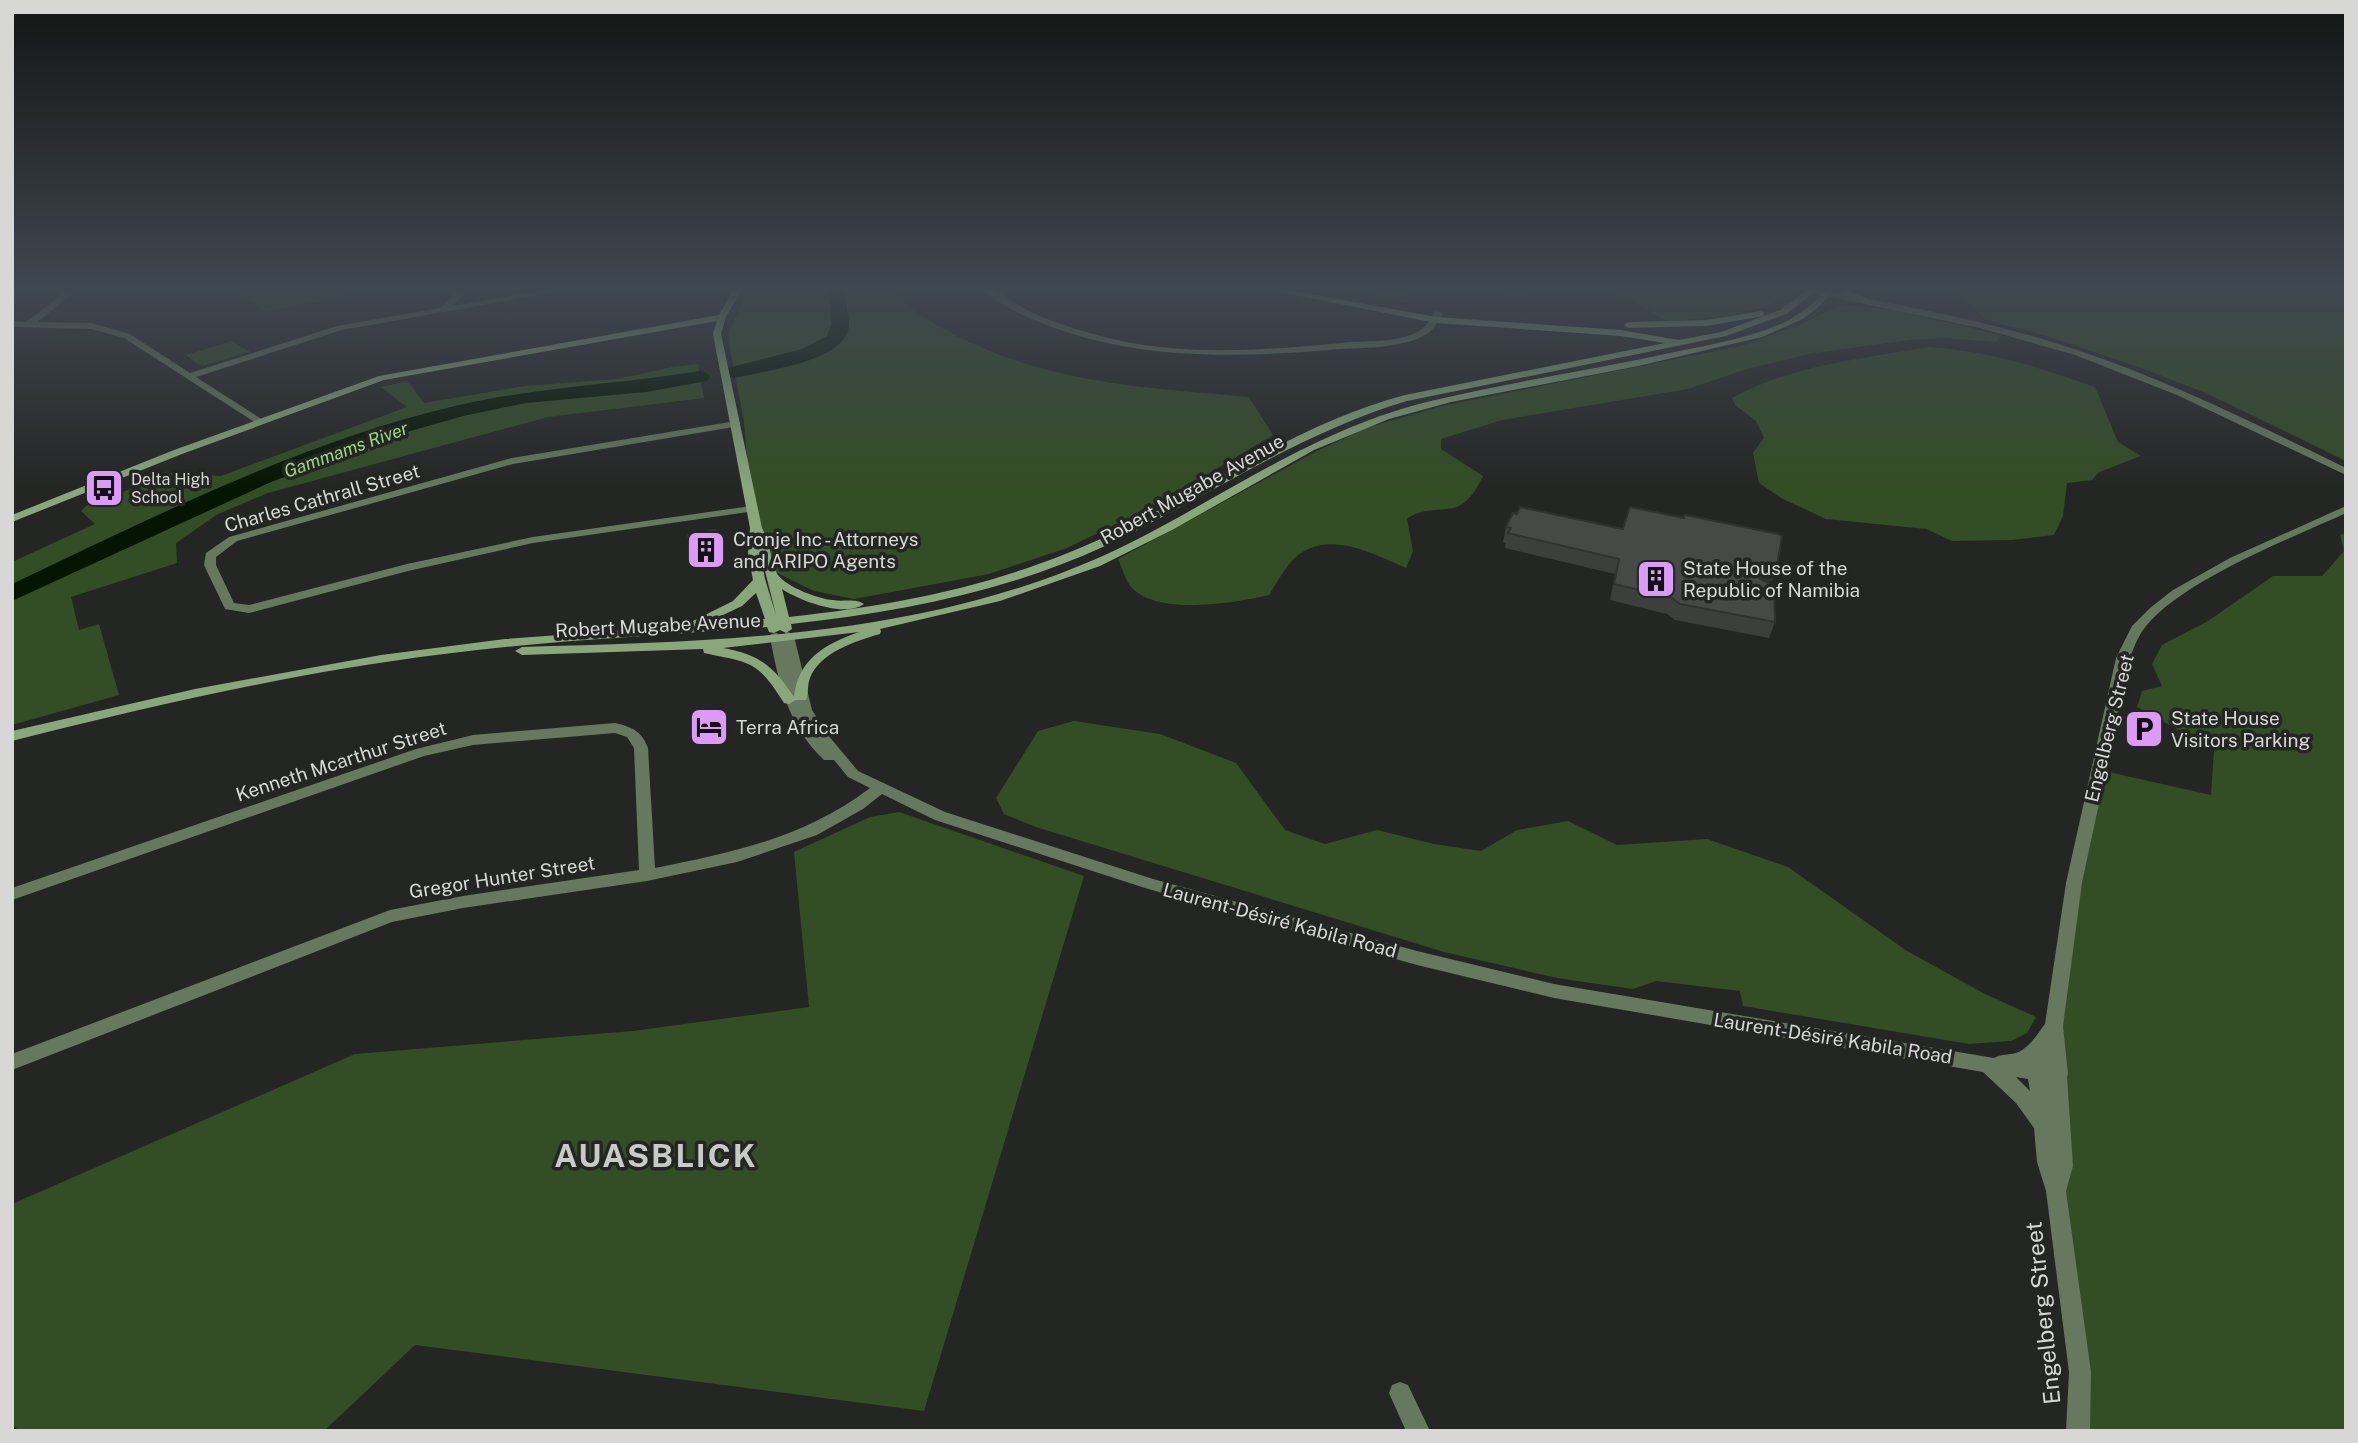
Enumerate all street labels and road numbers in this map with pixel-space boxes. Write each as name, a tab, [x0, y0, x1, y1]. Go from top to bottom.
street label: Robert Mugabe Avenue	[1096, 429, 1288, 549]
street label: Charles Cathrall Street	[222, 460, 422, 536]
street label: Robert Mugabe Avenue	[554, 609, 762, 641]
street label: Engelberg Street	[2080, 652, 2138, 804]
street label: Kenneth Mcarthur Street	[233, 717, 449, 805]
street label: Gregor Hunter Street	[407, 851, 597, 903]
street label: Laurent-Désiré Kabila Road	[1161, 878, 1399, 962]
street label: Laurent-Désiré Kabila Road	[1712, 1008, 1954, 1068]
street label: Engelberg Street	[2019, 1220, 2066, 1406]

